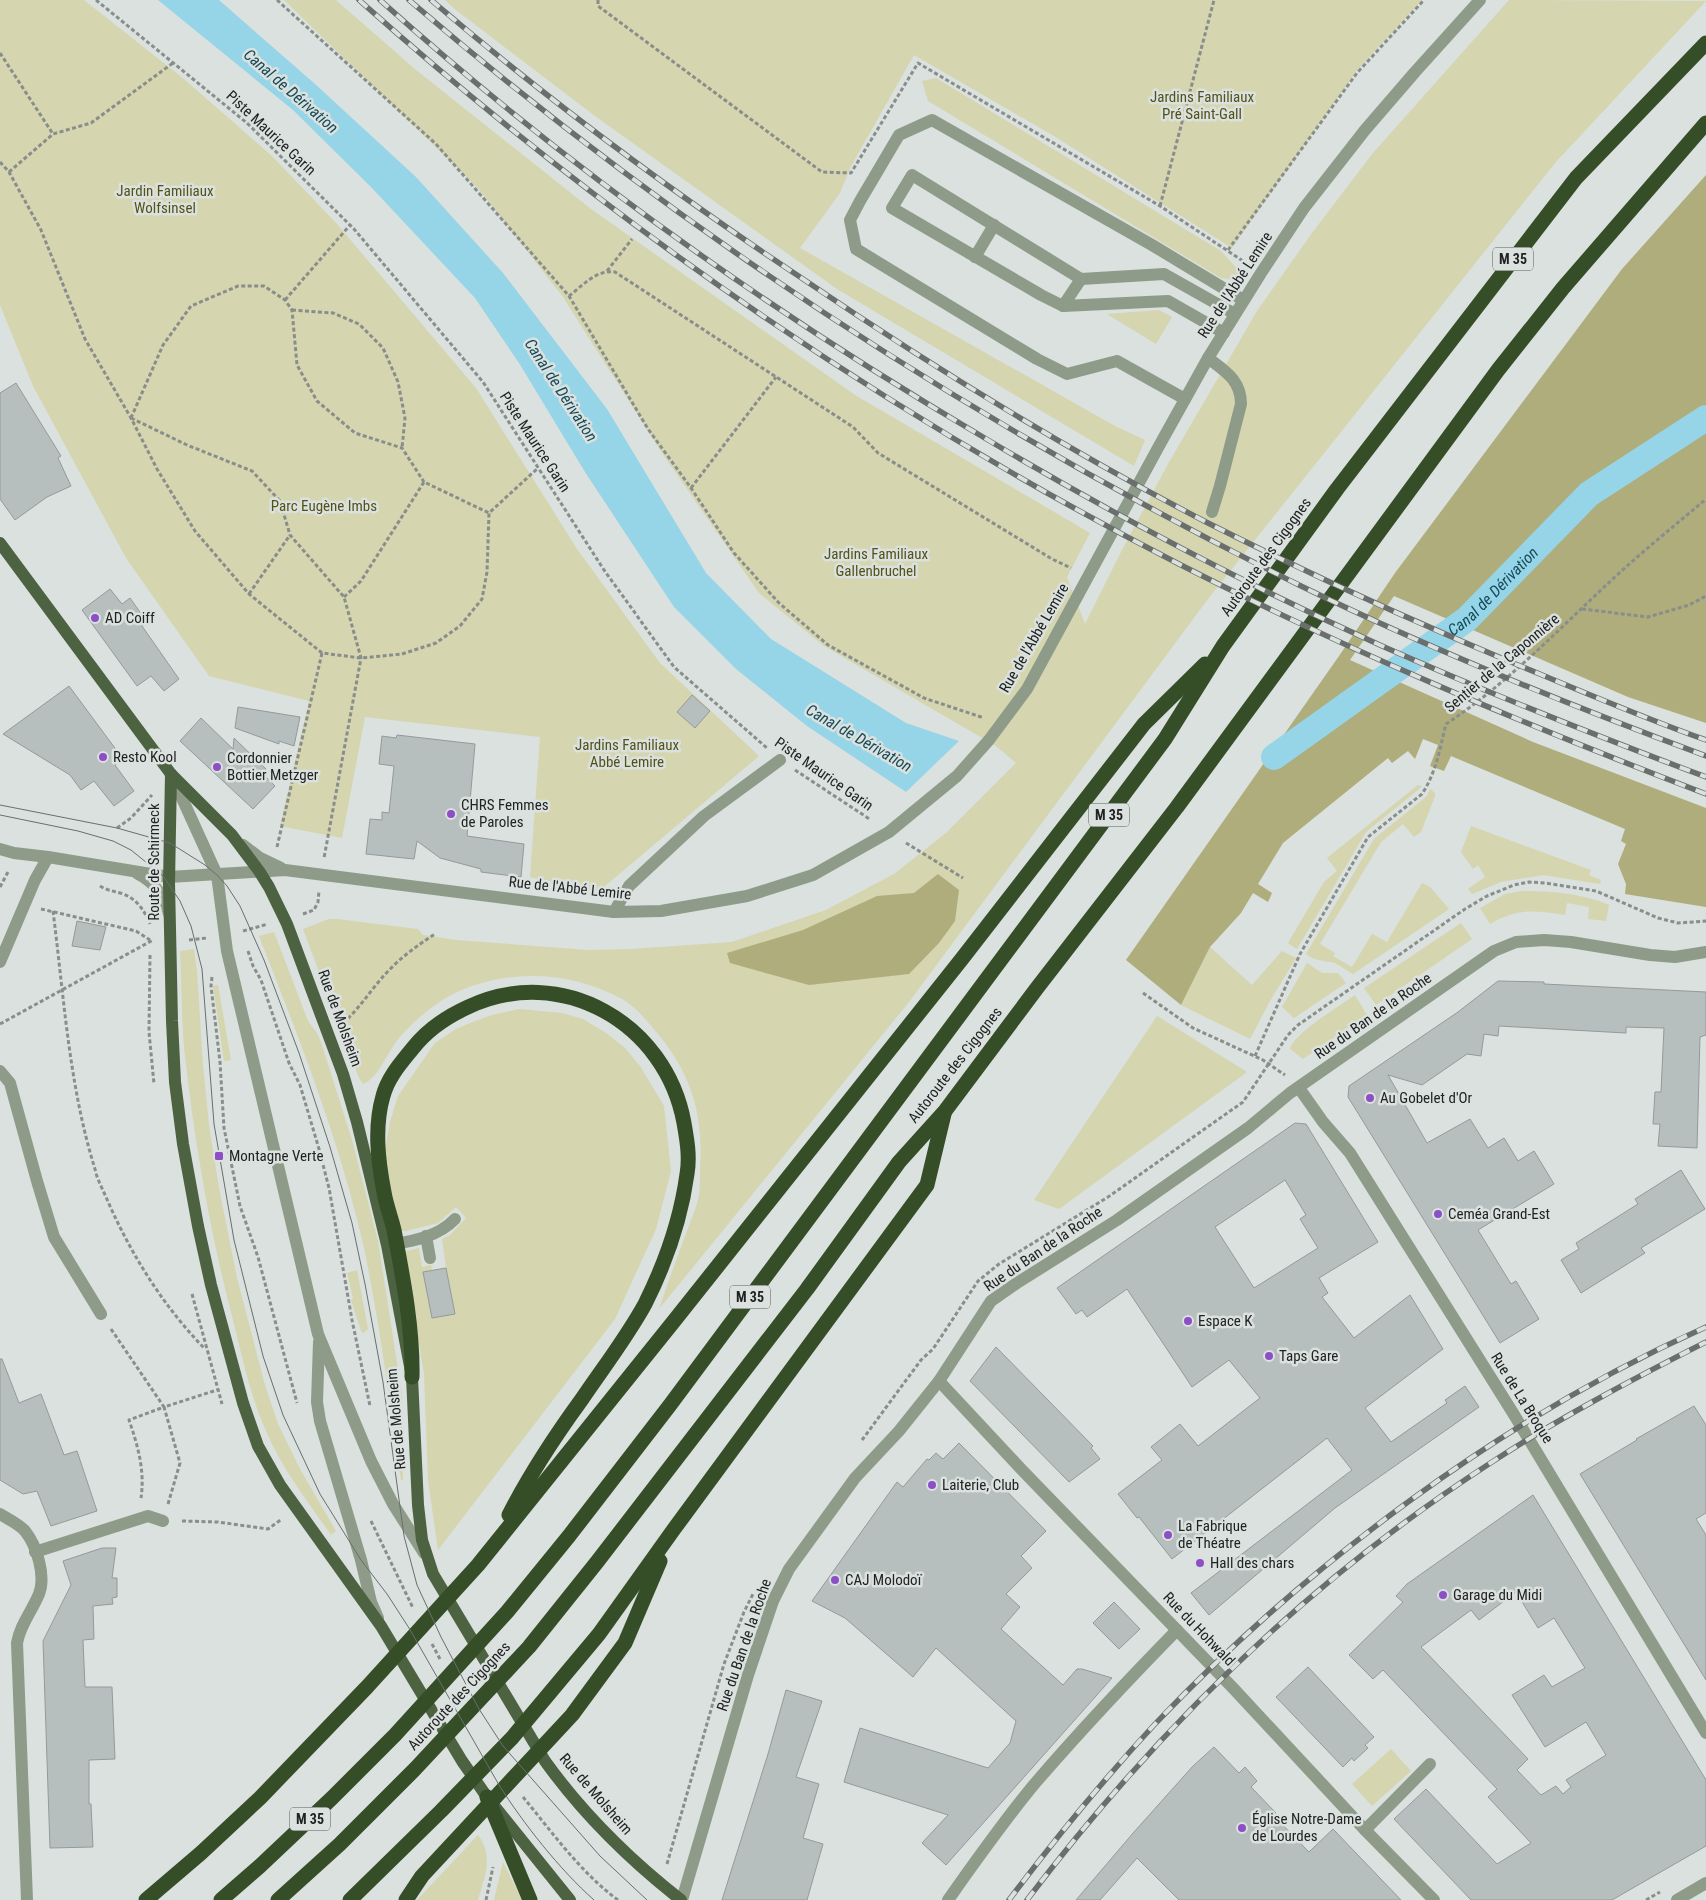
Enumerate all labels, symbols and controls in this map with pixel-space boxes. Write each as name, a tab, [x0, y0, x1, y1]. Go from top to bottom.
water label: Canal de Dérivation	[240, 45, 342, 137]
street label: Piste Maurice Garin	[222, 87, 320, 179]
park label: Jardins Familiaux Pré Saint-Gall	[1150, 88, 1254, 123]
park label: Jardin Familiaux Wolfsinsel	[116, 182, 214, 217]
street label: Rue de l'Abbé Lemire	[1194, 228, 1276, 342]
road number: M 35	[1493, 248, 1533, 270]
water label: Canal de Dérivation	[521, 335, 601, 445]
street label: Piste Maurice Garin	[496, 388, 574, 496]
street label: Autoroute des Cigognes	[1217, 494, 1315, 620]
park label: Parc Eugène Imbs	[271, 497, 377, 515]
water label: Canal de Dérivation	[1444, 543, 1542, 639]
park label: Jardins Familiaux Gallenbruchel	[824, 545, 928, 580]
street label: Rue de l'Abbé Lemire	[995, 580, 1073, 696]
place label: AD Coiff	[105, 609, 155, 627]
street label: Sentier de la Caponnière	[1441, 610, 1563, 716]
marker: AD Coiff	[89, 612, 101, 624]
water label: Canal de Dérivation	[803, 700, 915, 776]
street label: Piste Maurice Garin	[771, 733, 877, 815]
park label: Jardins Familiaux Abbé Lemire	[575, 736, 679, 771]
place label: Resto Kool	[113, 748, 177, 766]
place label: Cordonnier Bottier Metzger	[227, 749, 319, 784]
marker: Resto Kool	[97, 751, 109, 763]
marker: Cordonnier Bottier Metzger	[211, 761, 223, 773]
place label: CHRS Femmes de Paroles	[461, 796, 549, 831]
street label: Route de Schirmeck	[145, 803, 163, 921]
road number: M 35	[1089, 804, 1129, 826]
marker: CHRS Femmes de Paroles	[445, 808, 457, 820]
street label: Rue de l'Abbé Lemire	[508, 873, 632, 903]
street label: Rue de Molsheim	[314, 967, 366, 1069]
street label: Rue du Ban de la Roche	[1311, 969, 1435, 1063]
street label: Autoroute des Cigognes	[904, 1003, 1006, 1126]
place label: Au Gobelet d'Or	[1380, 1089, 1473, 1107]
marker: Au Gobelet d'Or	[1364, 1092, 1376, 1104]
place label: Montagne Verte	[229, 1147, 323, 1165]
marker: Montagne Verte	[213, 1150, 225, 1162]
street label: Rue du Ban de la Roche	[981, 1203, 1105, 1295]
place label: Ceméa Grand-Est	[1448, 1205, 1550, 1223]
marker: Ceméa Grand-Est	[1432, 1208, 1444, 1220]
road number: M 35	[730, 1285, 770, 1308]
place label: Espace K	[1198, 1312, 1253, 1330]
marker: Espace K	[1182, 1315, 1194, 1327]
place label: Taps Gare	[1279, 1347, 1338, 1365]
street label: Rue de La Broque	[1487, 1349, 1557, 1447]
marker: Taps Gare	[1263, 1350, 1275, 1362]
street label: Rue de Molsheim	[383, 1368, 409, 1470]
place label: Laiterie, Club	[942, 1476, 1019, 1494]
marker: Laiterie, Club	[926, 1479, 938, 1491]
place label: La Fabrique de Théatre	[1178, 1517, 1247, 1552]
marker: La Fabrique de Théatre	[1162, 1529, 1174, 1541]
place label: Hall des chars	[1210, 1554, 1294, 1572]
marker: Hall des chars	[1194, 1557, 1206, 1569]
place label: CAJ Molodoï	[845, 1571, 923, 1589]
marker: CAJ Molodoï	[829, 1574, 841, 1586]
street label: Rue du Ban de la Roche	[713, 1577, 775, 1713]
place label: Garage du Midi	[1453, 1586, 1542, 1604]
street label: Rue du Hohwald	[1159, 1588, 1239, 1670]
marker: Garage du Midi	[1437, 1589, 1449, 1601]
street label: Autoroute des Cigognes	[404, 1638, 514, 1754]
street label: Rue de Molsheim	[556, 1750, 636, 1838]
road number: M 35	[290, 1808, 330, 1830]
place label: Église Notre-Dame de Lourdes	[1252, 1810, 1361, 1845]
marker: Église Notre-Dame de Lourdes	[1236, 1822, 1248, 1834]

